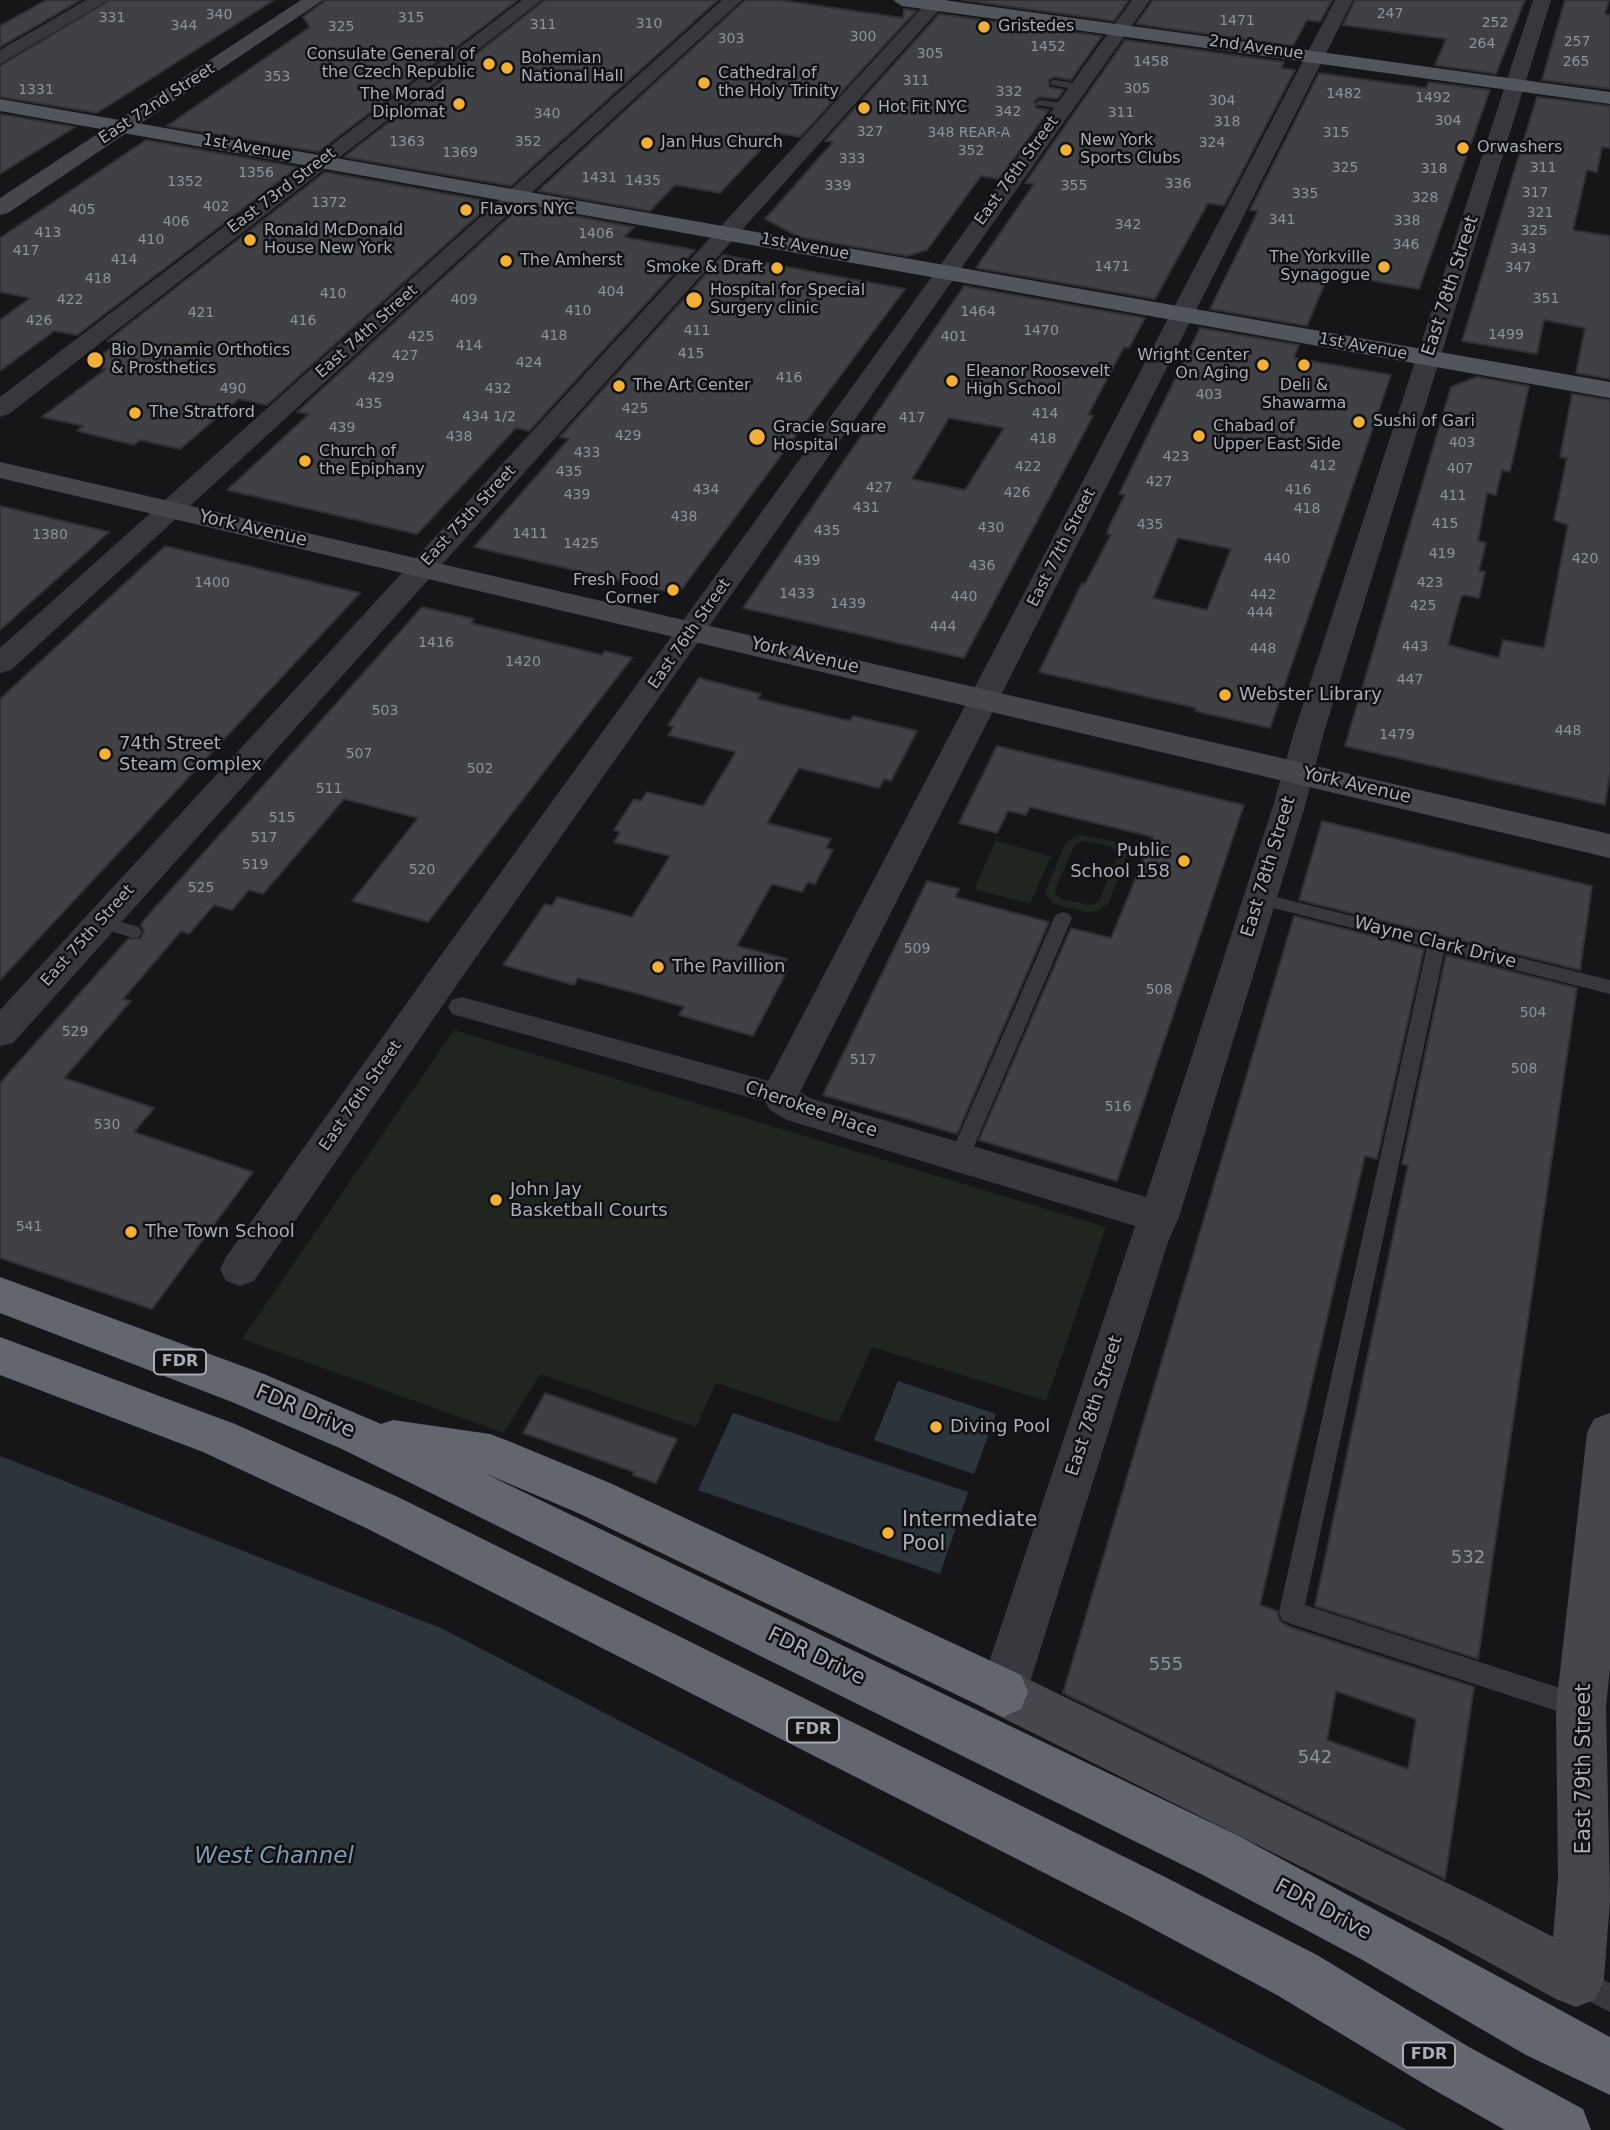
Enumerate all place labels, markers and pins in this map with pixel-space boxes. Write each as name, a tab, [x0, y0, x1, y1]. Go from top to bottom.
place label: Gristedes	[998, 17, 1074, 37]
marker: Gristedes	[976, 19, 992, 35]
place label: Consulate General of the Czech Republic	[306, 45, 475, 83]
place label: Bohemian National Hall	[521, 49, 623, 87]
marker: Consulate General of the Czech Republic	[481, 56, 497, 72]
marker: Bohemian National Hall	[499, 60, 515, 76]
place label: Cathedral of the Holy Trinity	[718, 64, 839, 102]
marker: Cathedral of the Holy Trinity	[696, 75, 712, 91]
place label: The Morad Diplomat	[360, 85, 445, 123]
marker: The Morad Diplomat	[451, 96, 467, 112]
place label: Hot Fit NYC	[878, 98, 967, 118]
marker: Hot Fit NYC	[856, 100, 872, 116]
place label: New York Sports Clubs	[1080, 131, 1181, 169]
place label: Jan Hus Church	[661, 133, 783, 153]
marker: Jan Hus Church	[639, 135, 655, 151]
place label: Orwashers	[1477, 138, 1562, 158]
marker: Orwashers	[1455, 140, 1471, 156]
marker: New York Sports Clubs	[1058, 142, 1074, 158]
place label: Flavors NYC	[480, 200, 575, 220]
marker: Flavors NYC	[458, 202, 474, 218]
place label: Ronald McDonald House New York	[264, 221, 403, 259]
marker: Ronald McDonald House New York	[242, 232, 258, 248]
place label: The Yorkville Synagogue	[1269, 248, 1370, 286]
place label: The Amherst	[520, 251, 623, 271]
marker: The Amherst	[498, 253, 514, 269]
place label: Smoke & Draft	[646, 258, 763, 278]
marker: The Yorkville Synagogue	[1376, 259, 1392, 275]
marker: Smoke & Draft	[769, 260, 785, 276]
place label: Hospital for Special Surgery clinic	[710, 281, 865, 319]
marker: Hospital for Special Surgery clinic	[684, 290, 704, 310]
place label: Bio Dynamic Orthotics & Prosthetics	[111, 341, 290, 379]
place label: Wright Center On Aging	[1137, 346, 1249, 384]
marker: Bio Dynamic Orthotics & Prosthetics	[85, 350, 105, 370]
marker: Wright Center On Aging	[1255, 357, 1271, 373]
marker: Deli & Shawarma	[1296, 357, 1312, 373]
place label: Eleanor Roosevelt High School	[966, 362, 1110, 400]
marker: Eleanor Roosevelt High School	[944, 373, 960, 389]
place label: The Art Center	[633, 376, 751, 396]
place label: Deli & Shawarma	[1262, 376, 1346, 414]
marker: The Art Center	[611, 378, 627, 394]
place label: The Stratford	[149, 403, 255, 423]
marker: The Stratford	[127, 405, 143, 421]
place label: Sushi of Gari	[1373, 412, 1475, 432]
marker: Sushi of Gari	[1351, 414, 1367, 430]
place label: Chabad of Upper East Side	[1213, 417, 1341, 455]
place label: Gracie Square Hospital	[773, 418, 886, 456]
marker: Gracie Square Hospital	[747, 427, 767, 447]
marker: Chabad of Upper East Side	[1191, 428, 1207, 444]
place label: Church of the Epiphany	[319, 442, 425, 480]
marker: Church of the Epiphany	[297, 453, 313, 469]
place label: Fresh Food Corner	[573, 571, 659, 609]
marker: Fresh Food Corner	[665, 582, 681, 598]
place label: Webster Library	[1239, 684, 1382, 706]
marker: Webster Library	[1217, 687, 1233, 703]
place label: 74th Street Steam Complex	[119, 733, 262, 776]
marker: 74th Street Steam Complex	[97, 746, 113, 762]
place label: Public School 158	[1070, 840, 1170, 882]
marker: Public School 158	[1176, 853, 1192, 869]
place label: The Pavillion	[672, 956, 785, 978]
marker: The Pavillion	[650, 959, 666, 975]
place label: John Jay Basketball Courts	[510, 1179, 668, 1222]
marker: John Jay Basketball Courts	[488, 1192, 504, 1208]
place label: The Town School	[145, 1221, 295, 1243]
marker: The Town School	[123, 1224, 139, 1240]
place label: Diving Pool	[950, 1416, 1050, 1438]
marker: Diving Pool	[928, 1419, 944, 1435]
place label: Intermediate Pool	[902, 1508, 1037, 1558]
marker: Intermediate Pool	[880, 1525, 896, 1541]

